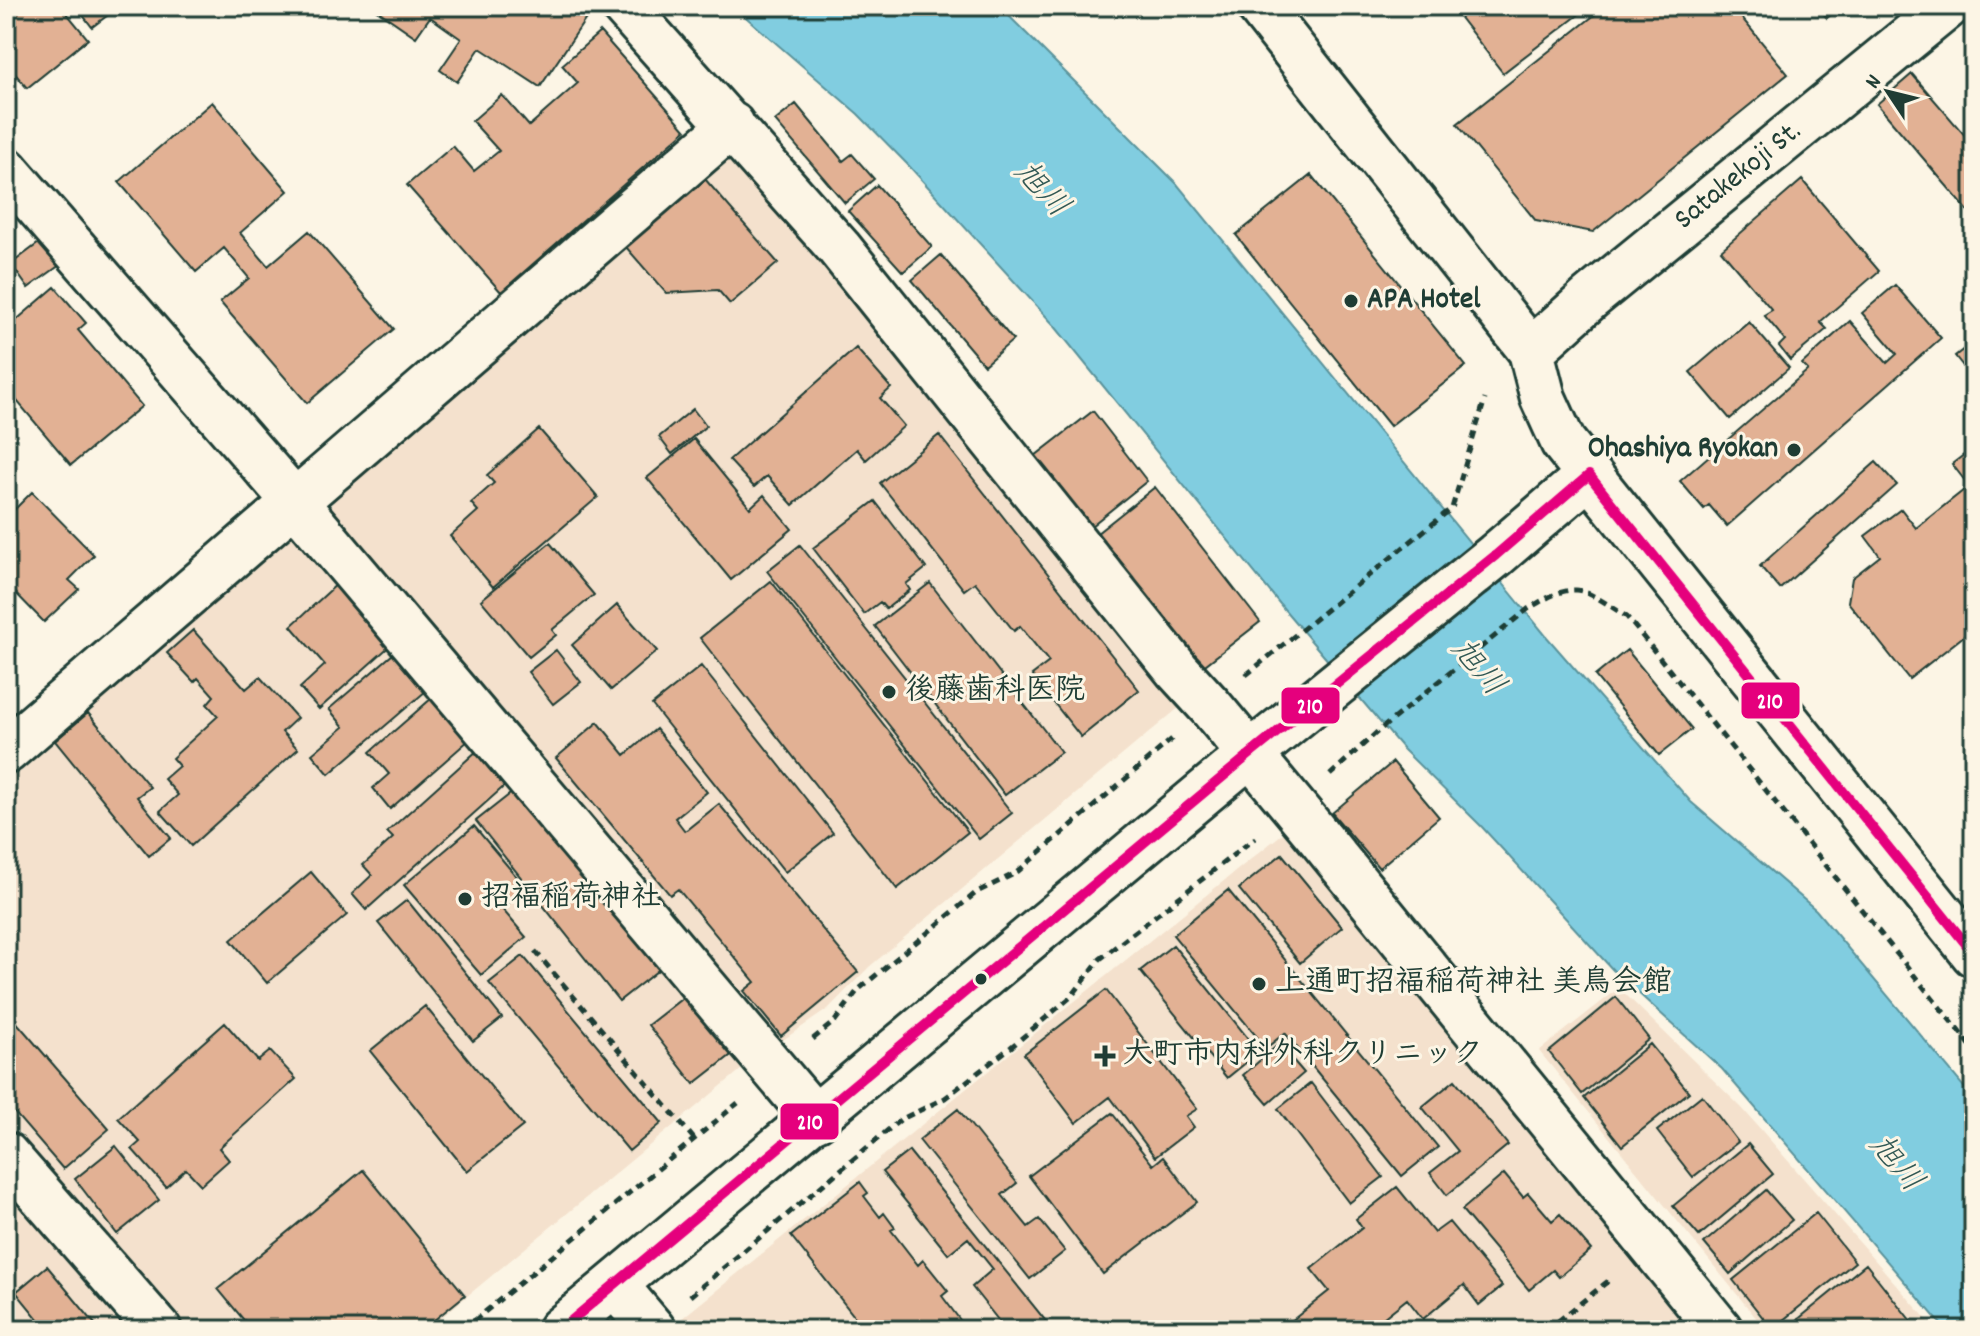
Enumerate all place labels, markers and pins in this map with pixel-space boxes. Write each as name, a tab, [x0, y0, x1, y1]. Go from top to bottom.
place label: APA Hotel	[1367, 280, 1481, 323]
marker: APA Hotel	[1342, 292, 1360, 310]
place label: Ohashiya Ryokan	[1588, 429, 1778, 472]
marker: Ohashiya Ryokan	[1785, 441, 1803, 459]
place label: 後藤歯科医院	[905, 671, 1085, 714]
marker: 後藤歯科医院	[880, 683, 898, 701]
place label: 招福稲荷神社	[481, 878, 661, 921]
marker: 招福稲荷神社	[456, 890, 474, 908]
place label: 上通町招福稲荷神社 美鳥会館	[1275, 963, 1672, 1006]
unlabelled marker	[973, 971, 989, 987]
marker: 上通町招福稲荷神社 美鳥会館	[1250, 975, 1268, 993]
place label: 大町市内科外科クリニック	[1123, 1035, 1483, 1078]
marker: 大町市内科外科クリニック	[1094, 1045, 1116, 1067]

